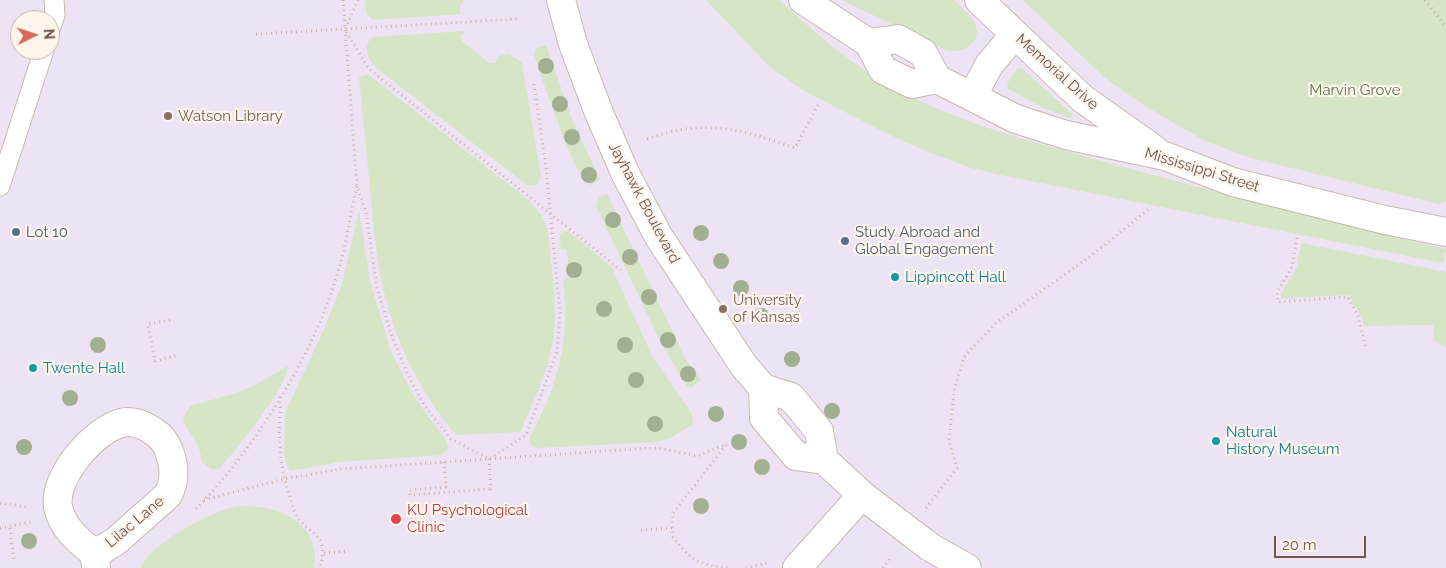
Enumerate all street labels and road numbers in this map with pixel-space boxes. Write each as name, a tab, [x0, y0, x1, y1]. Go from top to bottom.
street label: Memorial Drive	[1012, 30, 1102, 114]
street label: Jayhawk Boulevard	[604, 139, 684, 267]
street label: Mississippi Street	[1142, 144, 1262, 196]
street label: Lilac Lane	[102, 492, 168, 552]

